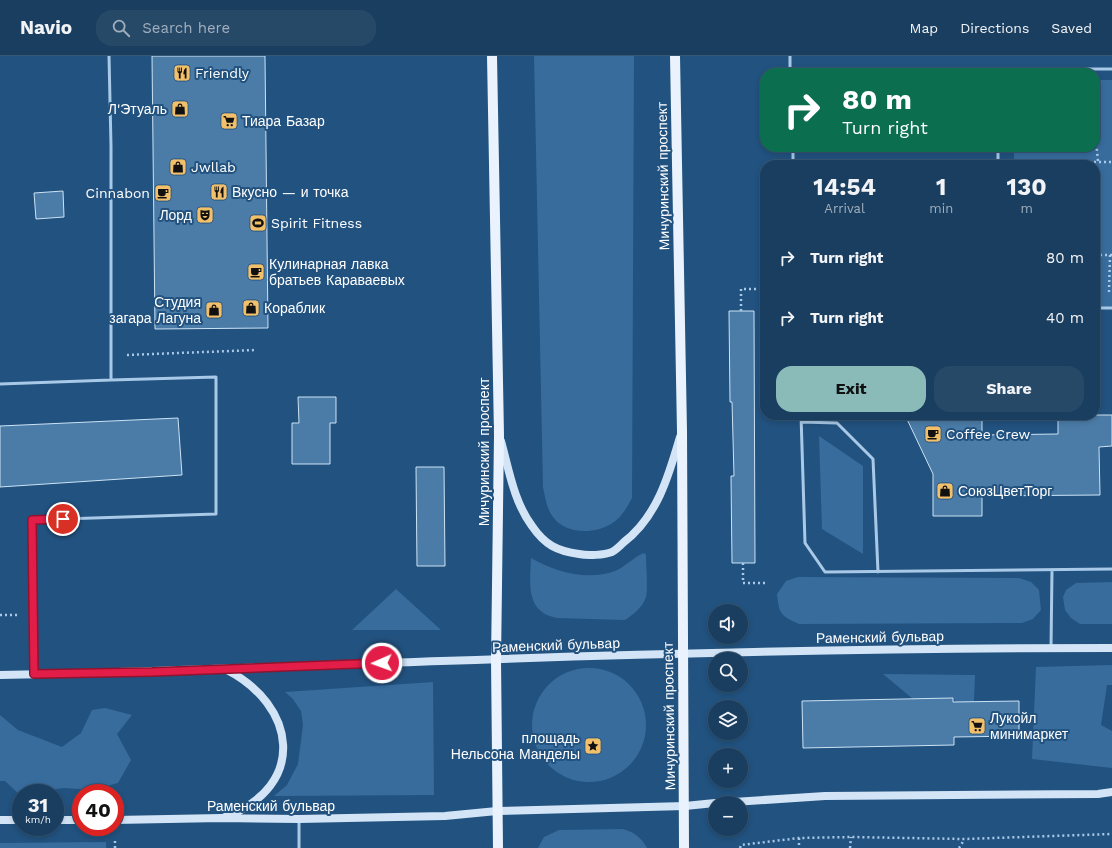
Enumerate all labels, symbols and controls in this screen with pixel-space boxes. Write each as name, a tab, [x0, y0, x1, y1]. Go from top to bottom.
search box	[96, 10, 376, 46]
text: Navio	[20, 16, 72, 39]
icon: search	[110, 17, 132, 39]
text: Search here	[142, 19, 230, 37]
text: Map	[910, 20, 938, 36]
text: Directions	[960, 20, 1029, 36]
text: Saved	[1051, 20, 1092, 36]
restaurant icon: Friendly	[172, 63, 192, 83]
place label: Friendly	[195, 65, 250, 81]
text: 80 m	[842, 83, 912, 116]
icon: right	[776, 84, 828, 136]
shop icon: Л'Этуаль	[170, 99, 190, 119]
place label: Л'Этуаль	[108, 101, 167, 117]
street label: Мичуринский проспект	[654, 101, 672, 250]
supermarket icon: Тиара Базар	[219, 111, 239, 131]
place label: Тиара Базар	[242, 113, 325, 129]
text: Turn right	[842, 117, 928, 138]
shop icon: Jwllab	[168, 157, 188, 177]
place label: Jwllab	[191, 159, 236, 175]
text: 14:54	[813, 173, 876, 201]
text: 1	[936, 173, 946, 201]
text: 130	[1007, 173, 1047, 201]
restaurant icon: Вкусно — и точка	[209, 182, 229, 202]
cafe icon: Cinnabon	[153, 183, 173, 203]
place label: Вкусно — и точка	[232, 184, 349, 200]
place label: Cinnabon	[86, 185, 150, 201]
text: Arrival	[824, 201, 865, 216]
text: min	[929, 201, 953, 216]
text: m	[1020, 201, 1033, 216]
theatre icon: Лорд	[195, 205, 215, 225]
place label: Лорд	[159, 207, 192, 223]
sports icon: Spirit Fitness	[248, 213, 268, 233]
place label: Spirit Fitness	[271, 215, 362, 231]
icon: right	[776, 247, 798, 269]
text: Turn right	[810, 249, 883, 267]
text: 80 m	[1046, 249, 1084, 267]
place label: Кулинарная лавка братьев Караваевых	[269, 256, 405, 288]
cafe icon: Кулинарная лавка братьев Караваевых	[246, 262, 266, 282]
place label: Студия загара Лагуна	[109, 294, 201, 326]
shop icon: Кораблик	[241, 298, 261, 318]
shop icon: Студия загара Лагуна	[204, 300, 224, 320]
place label: Кораблик	[264, 300, 326, 316]
icon: right	[776, 307, 798, 329]
text: Turn right	[810, 309, 883, 327]
text: 40 m	[1046, 309, 1084, 327]
button: Exit	[776, 366, 926, 412]
button: Share	[934, 366, 1084, 412]
street label: Мичуринский проспект	[476, 377, 492, 526]
cafe icon: Coffee Crew	[923, 424, 943, 444]
place label: Coffee Crew	[946, 426, 1031, 442]
shop icon: СоюзЦветТорг	[935, 481, 955, 501]
place label: СоюзЦветТорг	[958, 483, 1052, 499]
pin	[46, 502, 80, 536]
icon: arrive	[52, 508, 74, 530]
map controls	[708, 604, 748, 836]
button: sound	[708, 604, 748, 644]
street label: Раменский бульвар	[816, 628, 944, 646]
street label: Раменский бульвар	[492, 635, 620, 655]
street label: Мичуринский проспект	[660, 641, 678, 790]
position arrow	[361, 642, 403, 684]
button: search	[708, 652, 748, 692]
button: layers	[708, 700, 748, 740]
place label: Лукойл минимаркет	[990, 710, 1069, 742]
supermarket icon: Лукойл минимаркет	[967, 716, 987, 736]
place label: площадь Нельсона Манделы	[451, 730, 580, 762]
place icon: площадь Нельсона Манделы	[583, 736, 603, 756]
button: +	[708, 748, 748, 788]
speed limit sign: 40	[72, 784, 124, 836]
text: 31	[28, 793, 48, 817]
button: −	[708, 796, 748, 836]
street label: Раменский бульвар	[207, 798, 335, 814]
text: km/h	[25, 814, 51, 825]

